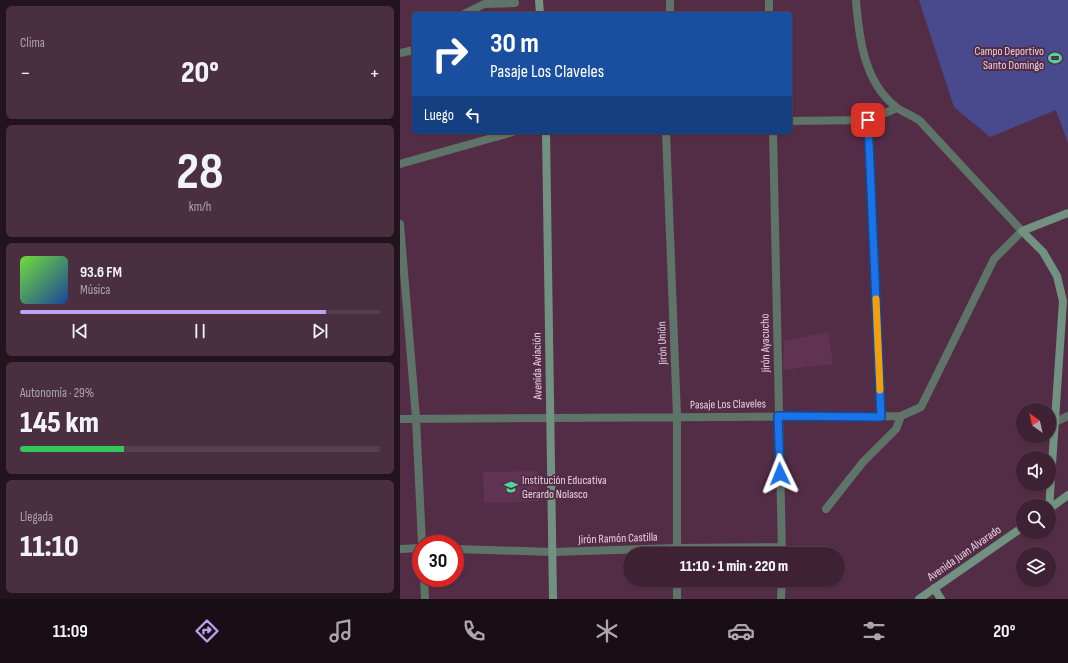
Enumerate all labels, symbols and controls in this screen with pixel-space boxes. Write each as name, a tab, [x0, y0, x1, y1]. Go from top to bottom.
text: 30 m	[490, 27, 539, 60]
icon: right	[424, 28, 476, 80]
text: Clima	[20, 35, 45, 51]
place label: Campo Deportivo Santo Domingo	[975, 44, 1044, 73]
sports icon: Campo Deportivo Santo Domingo	[1047, 50, 1063, 66]
text: 20°	[181, 55, 219, 91]
text: −	[20, 60, 31, 87]
text: +	[369, 60, 380, 87]
text: Pasaje Los Claveles	[490, 61, 604, 82]
pin	[851, 103, 885, 137]
icon: left	[462, 104, 484, 126]
text: Luego	[424, 106, 454, 125]
icon: arrive	[857, 109, 879, 131]
text: 28	[176, 141, 224, 204]
text: km/h	[189, 199, 211, 215]
text: 93.6 FM	[80, 263, 122, 282]
text: Música	[80, 282, 110, 298]
street label: Jirón Ayacucho	[757, 313, 774, 374]
icon: previous	[69, 320, 91, 342]
icon: pause	[189, 320, 211, 342]
icon: next	[309, 320, 331, 342]
street label: Jirón Unión	[654, 321, 671, 366]
street label: Avenida Aviación	[529, 332, 546, 401]
text: Autonomía · 29%	[20, 385, 94, 401]
street label: Pasaje Los Claveles	[690, 396, 766, 413]
north arrow	[1016, 403, 1056, 443]
map controls	[1016, 403, 1056, 587]
text: 145 km	[20, 405, 99, 441]
button: sound	[1016, 451, 1056, 491]
position arrow	[759, 453, 801, 495]
place label: Institución Educativa Gerardo Nolasco	[522, 473, 607, 502]
school or university icon: Institución Educativa Gerardo Nolasco	[503, 479, 519, 495]
button: search	[1016, 499, 1056, 539]
text: Llegada	[20, 509, 53, 525]
street label: Avenida Juan Alvarado	[924, 522, 1004, 585]
text: 11:10	[20, 529, 79, 565]
street label: Jirón Ramón Castilla	[577, 530, 658, 547]
speed limit sign: 30	[412, 535, 464, 587]
button: layers	[1016, 547, 1056, 587]
text: 11:10 · 1 min · 220 m	[680, 557, 788, 576]
icon: directions	[193, 617, 221, 645]
icon: music	[327, 617, 355, 645]
icon: phone	[460, 617, 488, 645]
icon: climate	[593, 617, 621, 645]
icon: car	[727, 617, 755, 645]
icon: filters	[860, 617, 888, 645]
text: 11:09	[53, 621, 88, 642]
text: 20°	[993, 621, 1015, 642]

